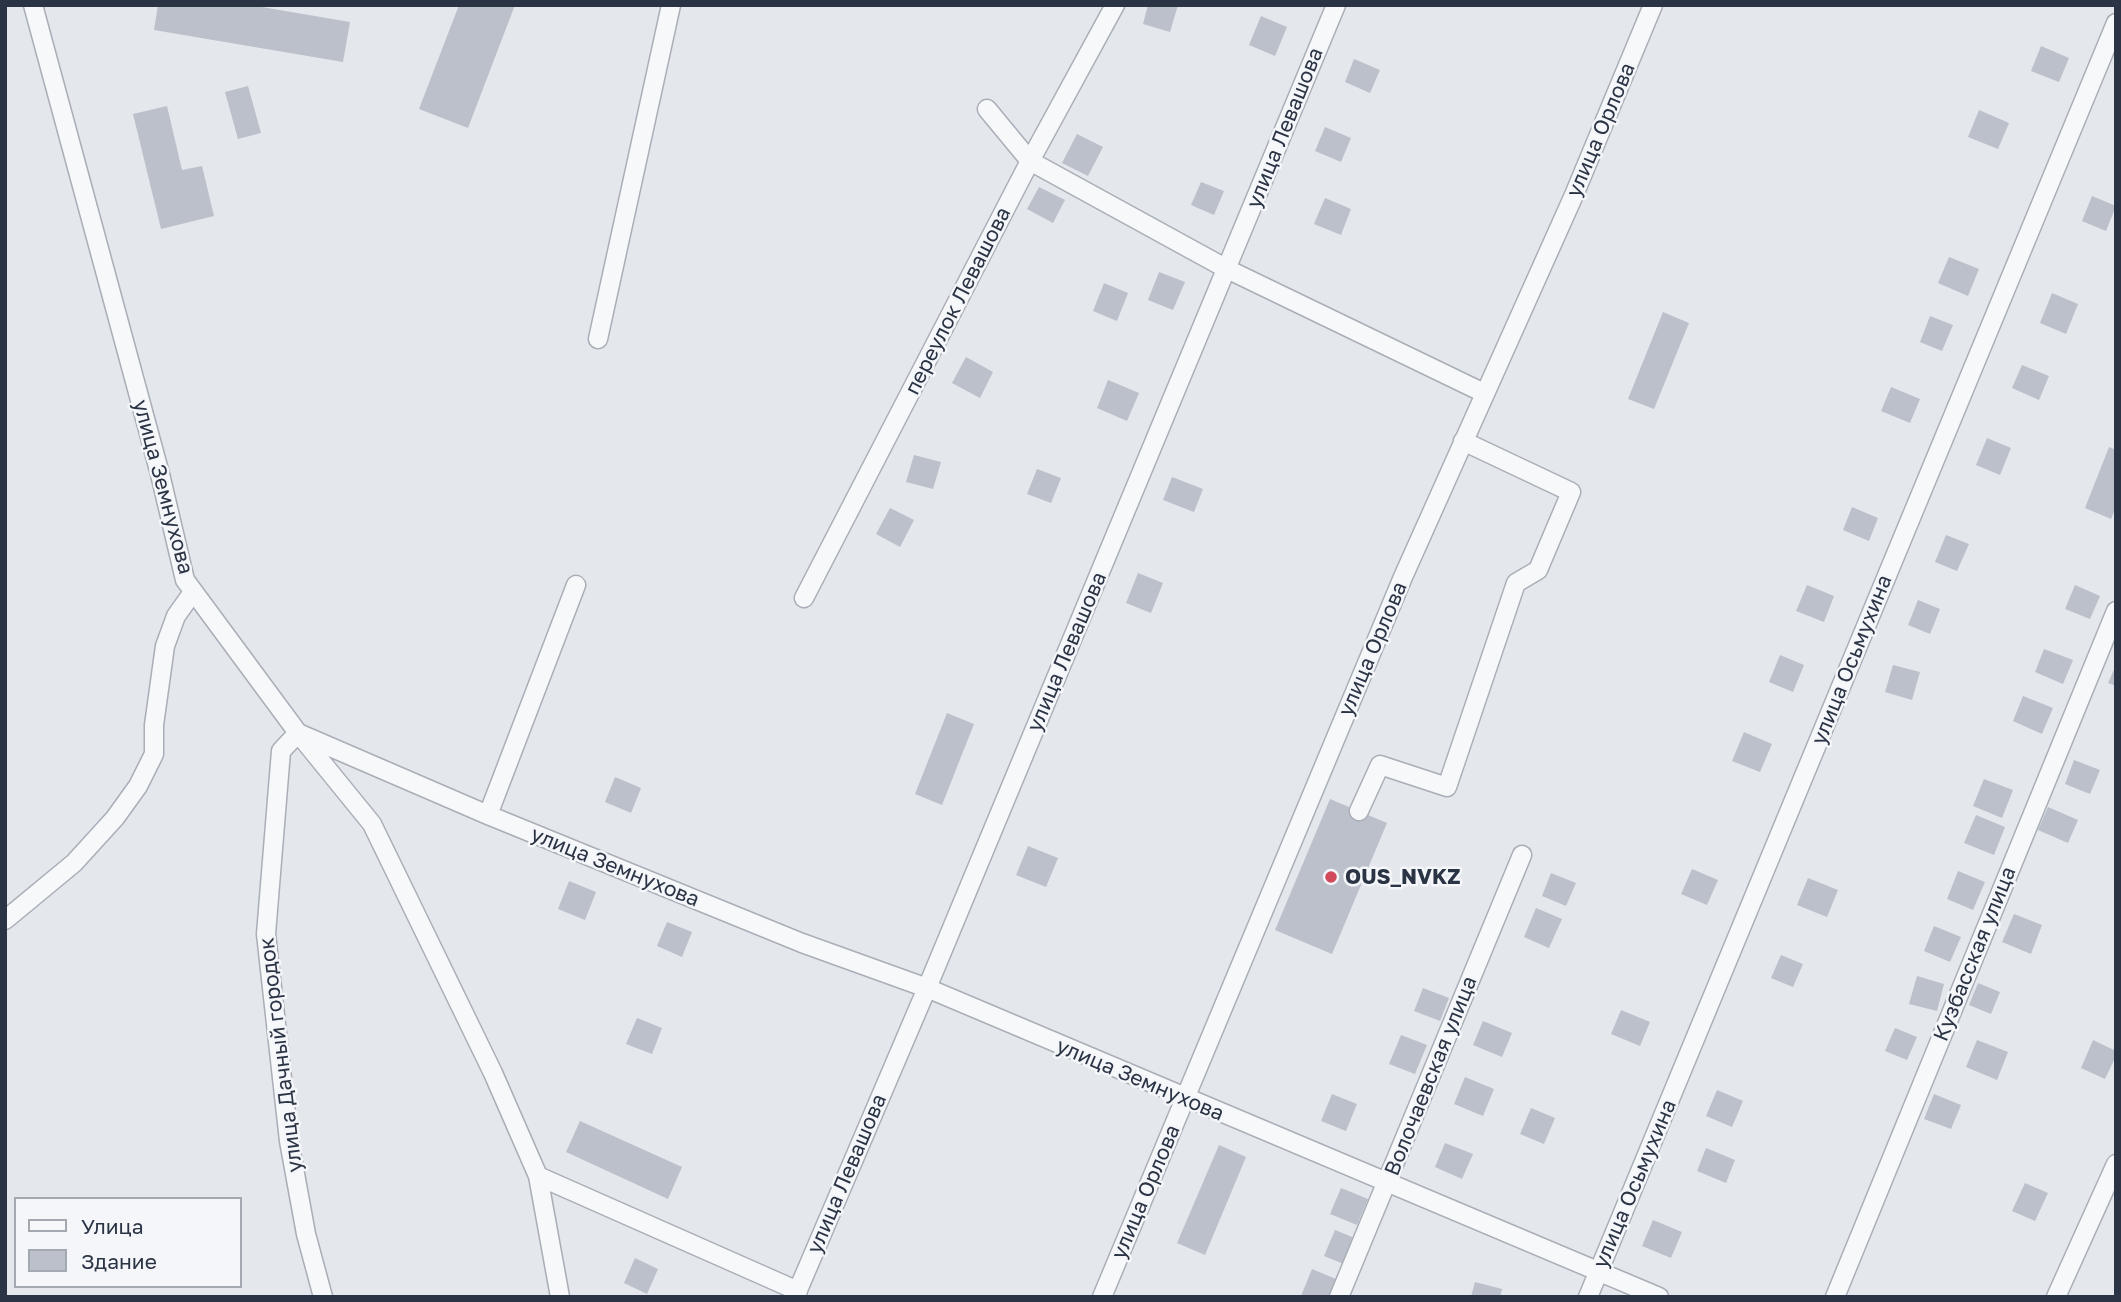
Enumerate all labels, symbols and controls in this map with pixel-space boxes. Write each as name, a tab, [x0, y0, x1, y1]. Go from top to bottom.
street label: улица Левашова	[1241, 44, 1329, 212]
street label: улица Орлова	[1561, 59, 1641, 201]
street label: переулок Левашова	[900, 203, 1016, 399]
street label: улица Земнухова	[128, 397, 198, 577]
street label: улица Левашова	[1022, 568, 1112, 736]
street label: улица Осьмухина	[1806, 571, 1898, 749]
street label: улица Орлова	[1333, 578, 1413, 720]
street label: улица Земнухова	[527, 822, 703, 912]
street label: Кузбасская улица	[1928, 863, 2022, 1045]
place label: OUS_NVKZ	[1345, 864, 1461, 890]
marker: OUS_NVKZ	[1323, 869, 1339, 885]
street label: улица Дачный городок	[254, 936, 308, 1174]
street label: Волочаевская улица	[1379, 973, 1483, 1179]
street label: улица Земнухова	[1052, 1033, 1228, 1127]
street label: улица Левашова	[802, 1090, 892, 1258]
street label: улица Осьмухина	[1588, 1096, 1682, 1272]
street label: улица Орлова	[1106, 1121, 1186, 1263]
legend	[14, 1197, 242, 1288]
text: Улица	[81, 1213, 144, 1239]
text: Здание	[81, 1248, 157, 1274]

